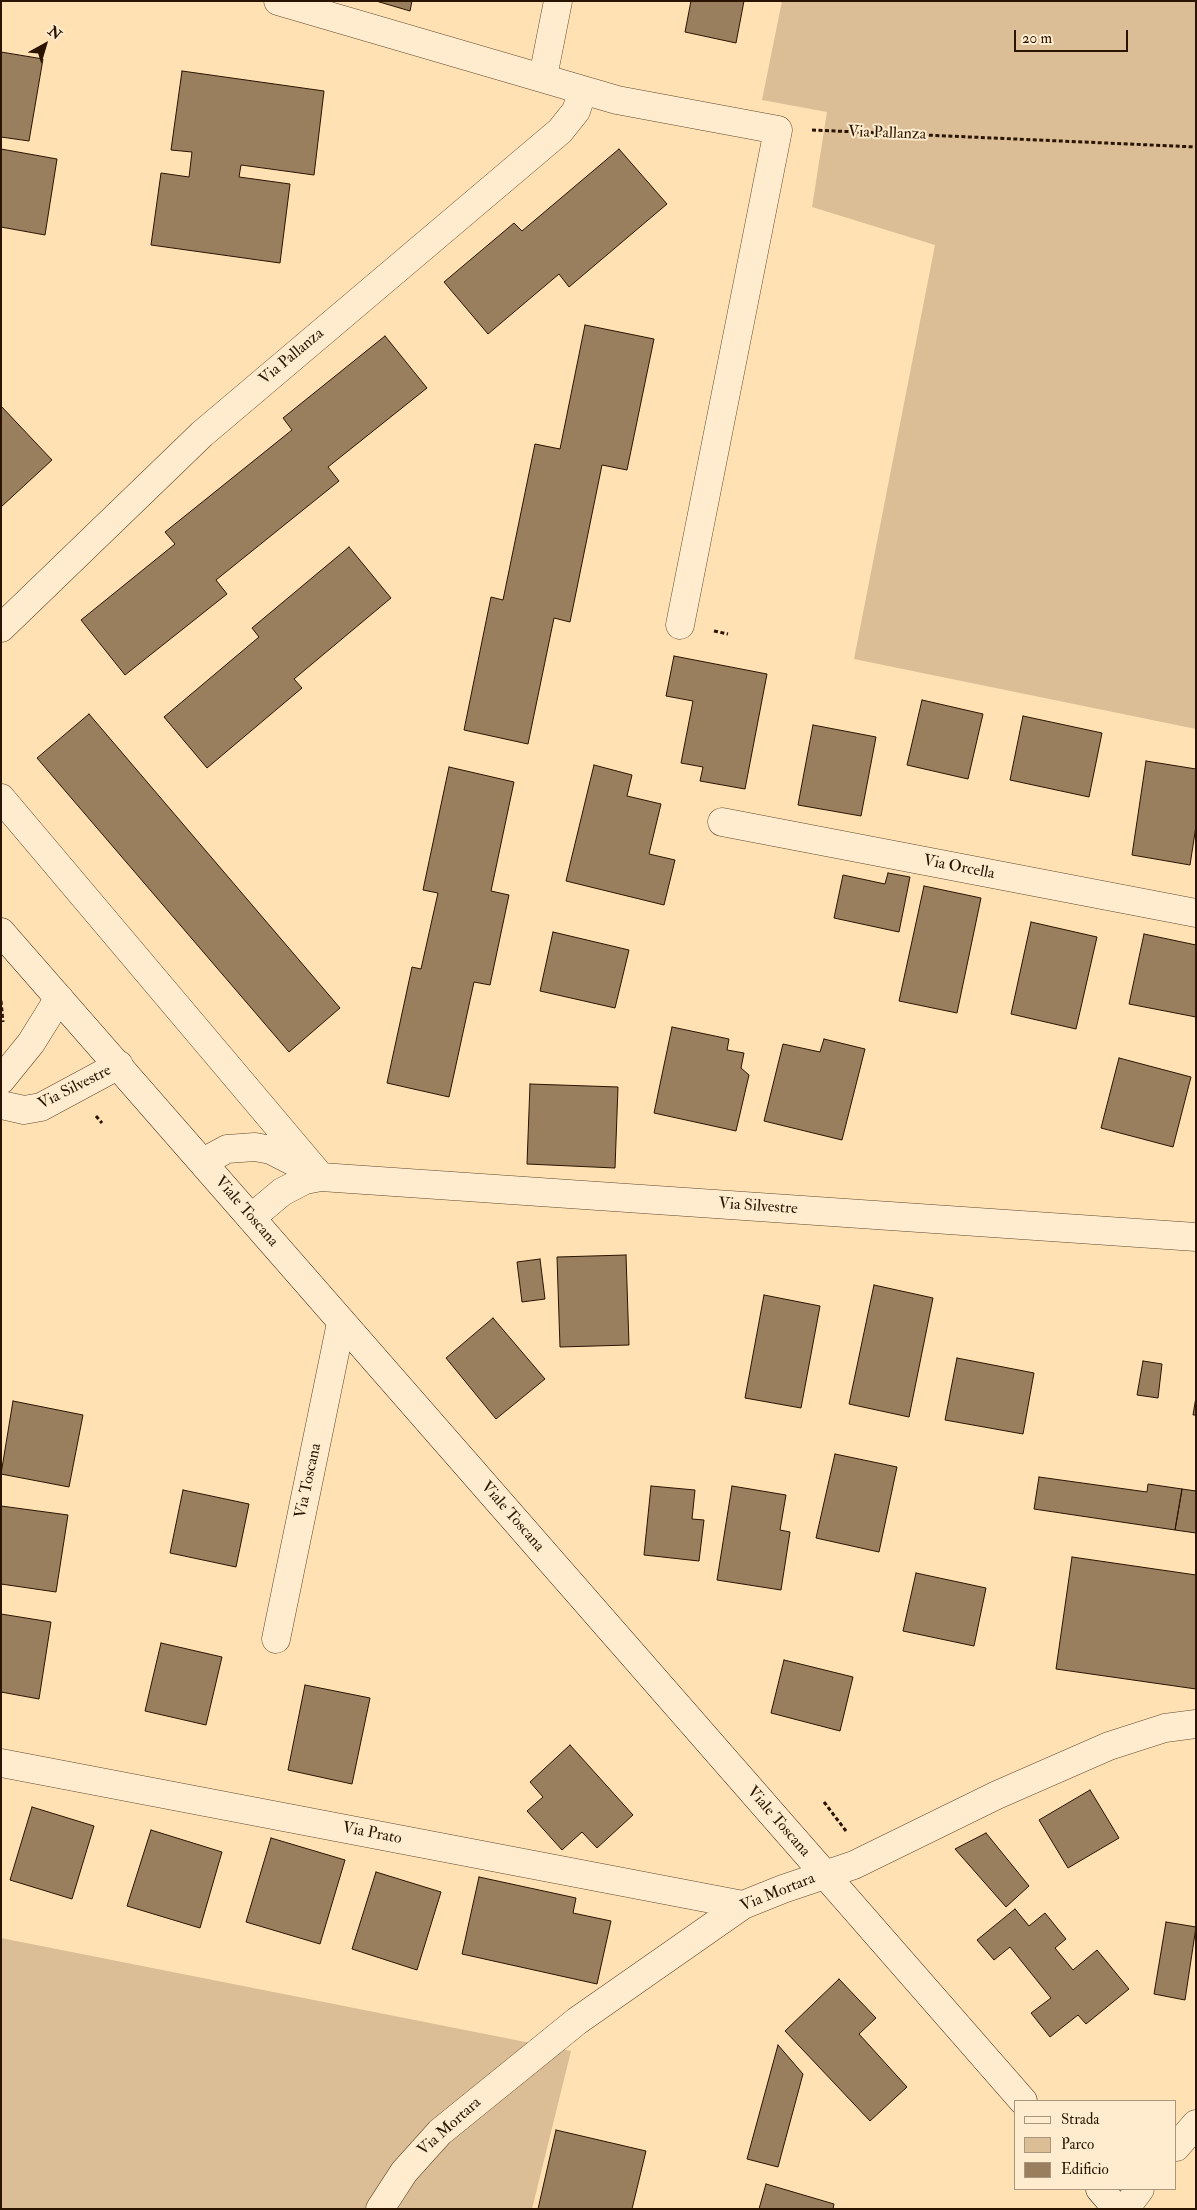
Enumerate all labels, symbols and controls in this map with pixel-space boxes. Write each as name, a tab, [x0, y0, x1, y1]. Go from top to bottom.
north arrow	[20, 20, 70, 70]
scale bar	[1017, 20, 1131, 52]
text: N	[45, 22, 65, 44]
text: 20 m	[1022, 29, 1052, 48]
street label: Via Pallanza	[848, 123, 926, 145]
street label: Via Pallanza	[256, 324, 328, 390]
street label: Via Orcella	[922, 852, 996, 884]
street label: Via Silvestre	[35, 1061, 115, 1115]
street label: Viale Toscana	[210, 1173, 282, 1251]
street label: Via Silvestre	[718, 1195, 798, 1219]
street label: Via Toscana	[292, 1442, 326, 1520]
street label: Viale Toscana	[476, 1478, 548, 1556]
street label: Viale Toscana	[742, 1783, 814, 1861]
street label: Via Prato	[341, 1819, 403, 1849]
street label: Via Mortara	[738, 1869, 818, 1917]
street label: Via Mortara	[414, 2094, 486, 2160]
legend	[1014, 2100, 1177, 2190]
text: Strada	[1061, 2110, 1100, 2129]
text: Parco	[1061, 2135, 1094, 2154]
text: Edificio	[1061, 2160, 1109, 2179]

